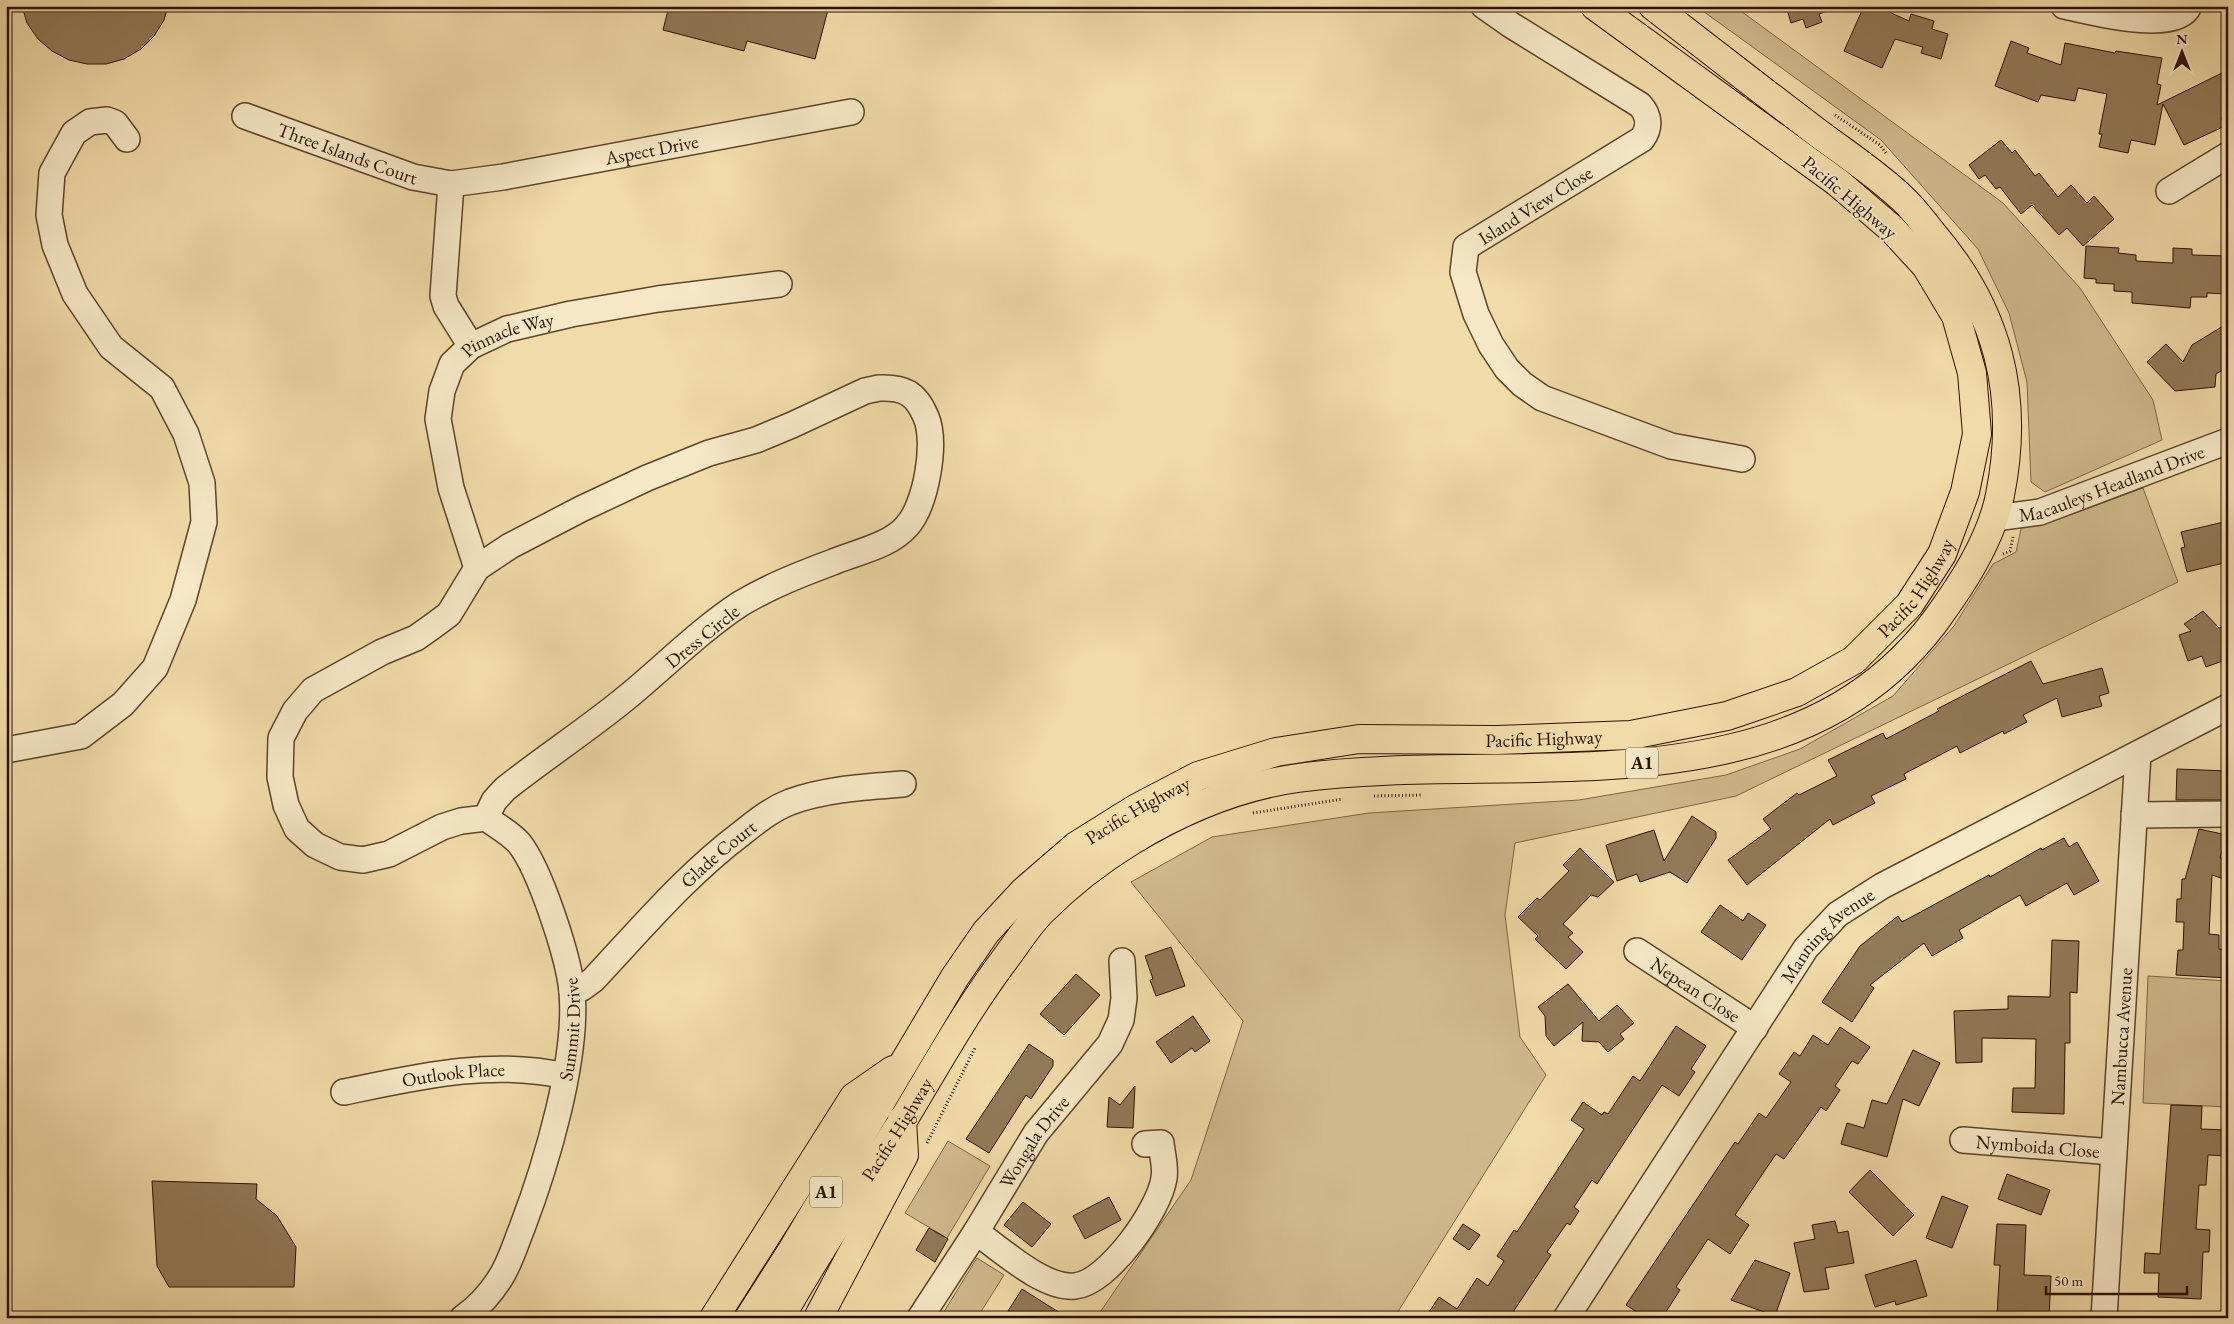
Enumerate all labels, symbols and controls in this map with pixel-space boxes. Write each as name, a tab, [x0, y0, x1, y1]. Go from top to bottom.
north arrow	[2156, 28, 2206, 78]
text: N	[2176, 30, 2188, 48]
street label: Three Islands Court	[274, 117, 419, 190]
street label: Aspect Drive	[602, 129, 700, 171]
street label: Pacific Highway	[1797, 150, 1903, 245]
street label: Island View Close	[1473, 160, 1597, 251]
street label: Pinnacle Way	[455, 306, 557, 363]
street label: Macauleys Headland Drive	[2017, 439, 2208, 528]
street label: Pacific Highway	[1872, 535, 1960, 643]
street label: Dress Circle	[660, 599, 745, 674]
street label: Pacific Highway	[1485, 724, 1603, 753]
road number: A1	[1626, 748, 1658, 778]
street label: Pacific Highway	[1080, 770, 1195, 850]
street label: Glade Court	[675, 815, 761, 893]
street label: Manning Avenue	[1775, 882, 1879, 988]
street label: Nepean Close	[1646, 951, 1745, 1028]
street label: Nambucca Avenue	[2105, 967, 2138, 1106]
street label: Summit Drive	[553, 976, 586, 1083]
street label: Outlook Place	[400, 1057, 505, 1093]
street label: Pacific Highway	[856, 1073, 939, 1186]
street label: Wongala Drive	[994, 1090, 1075, 1193]
street label: Nymboida Close	[1975, 1129, 2101, 1164]
road number: A1	[810, 1176, 842, 1208]
scale bar	[2046, 1264, 2188, 1296]
text: 50 m	[2054, 1271, 2083, 1290]

